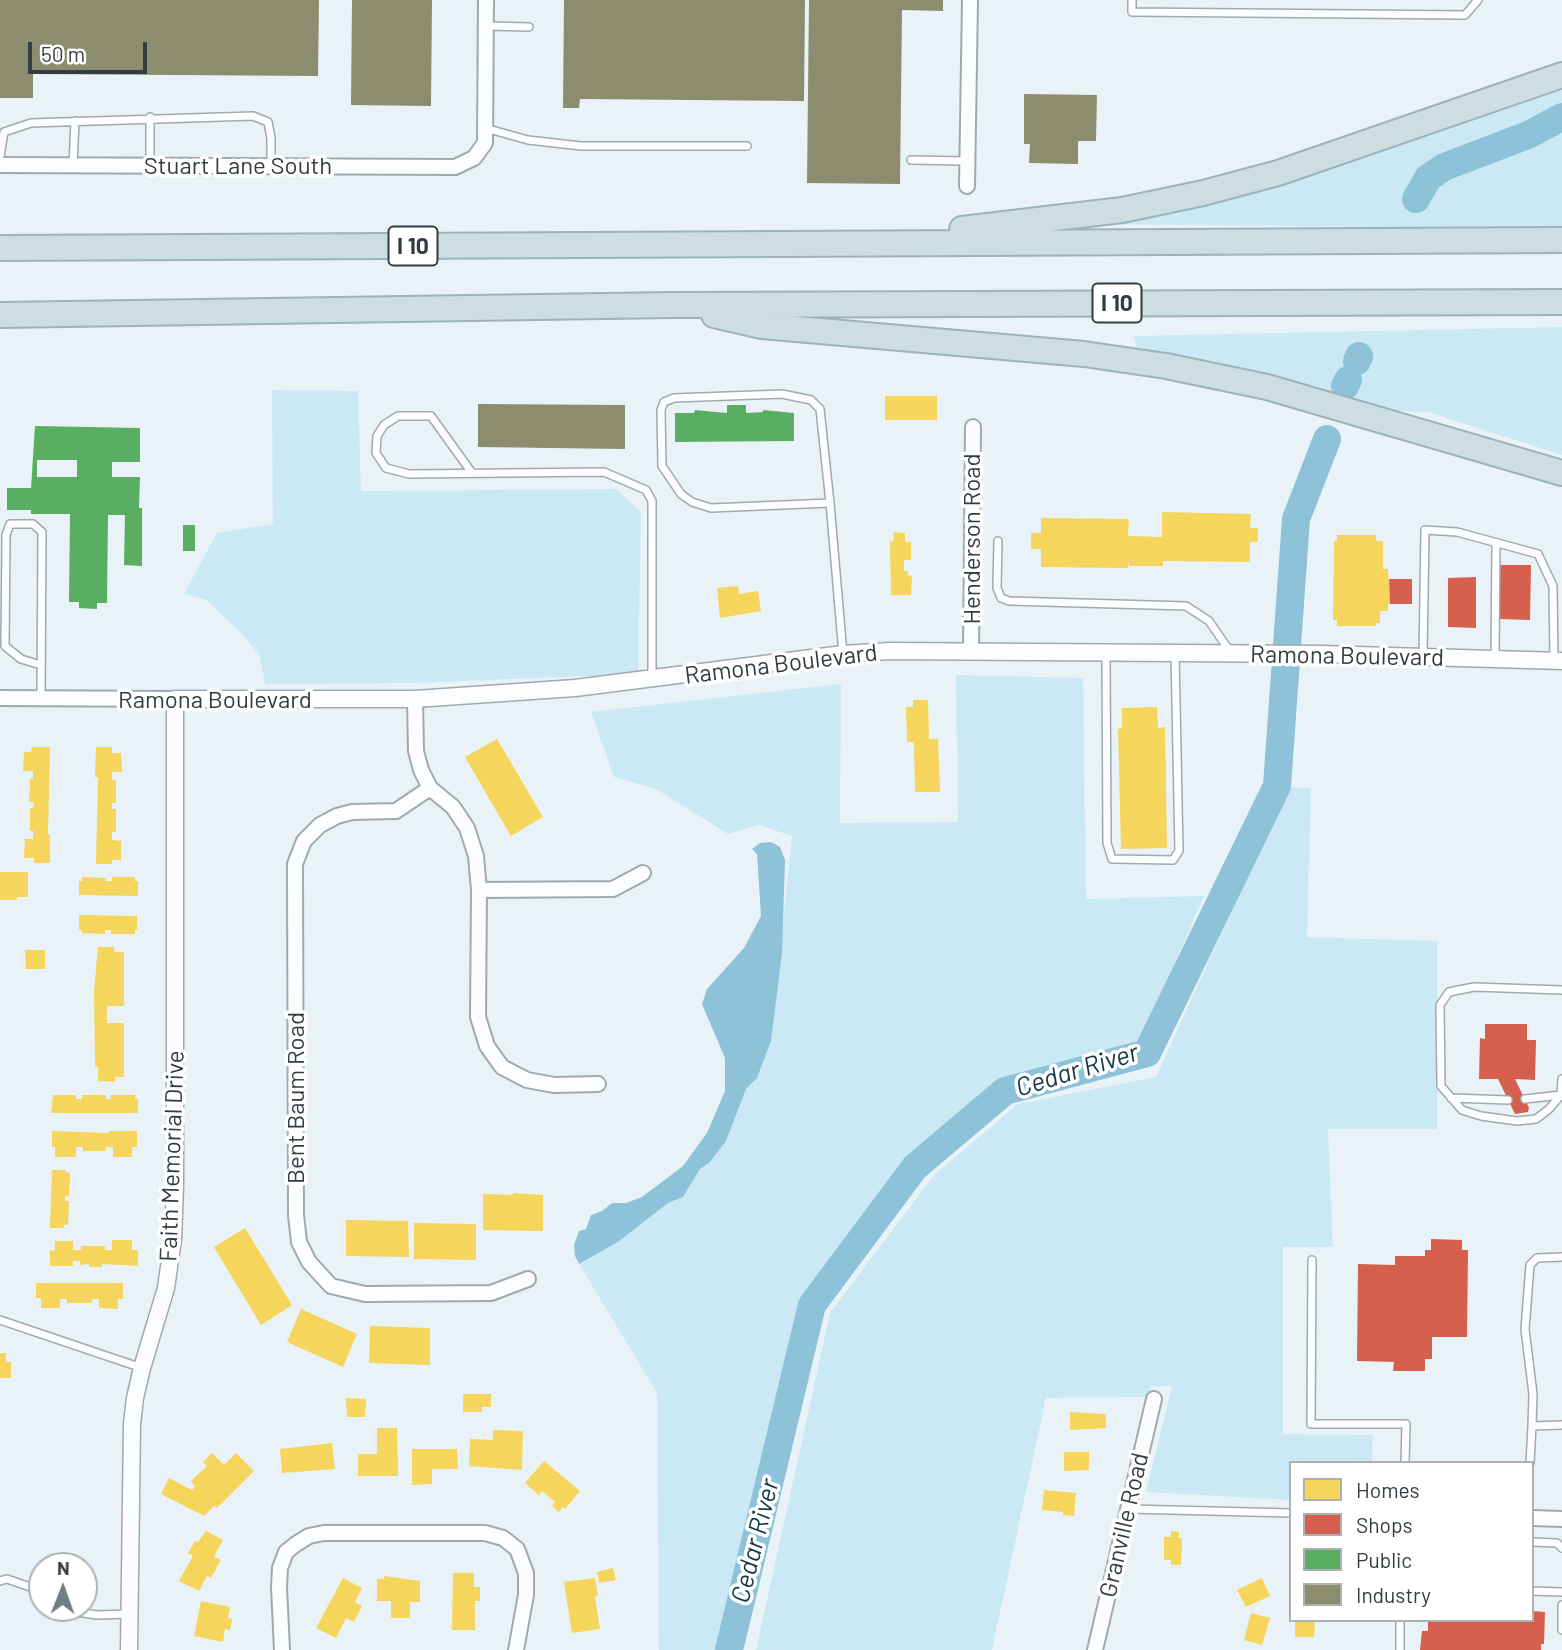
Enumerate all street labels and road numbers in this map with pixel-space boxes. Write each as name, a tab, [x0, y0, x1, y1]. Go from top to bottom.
street label: Stuart Lane South	[144, 152, 332, 180]
road number: I 10	[388, 227, 438, 266]
road number: I 10	[1092, 284, 1142, 322]
street label: Henderson Road	[958, 453, 986, 625]
street label: Ramona Boulevard	[683, 638, 879, 690]
street label: Ramona Boulevard	[1250, 640, 1444, 672]
street label: Ramona Boulevard	[118, 686, 312, 714]
street label: Bent Baum Road	[282, 1012, 310, 1184]
street label: Faith Memorial Drive	[154, 1050, 190, 1262]
street label: Granville Road	[1093, 1450, 1155, 1600]

